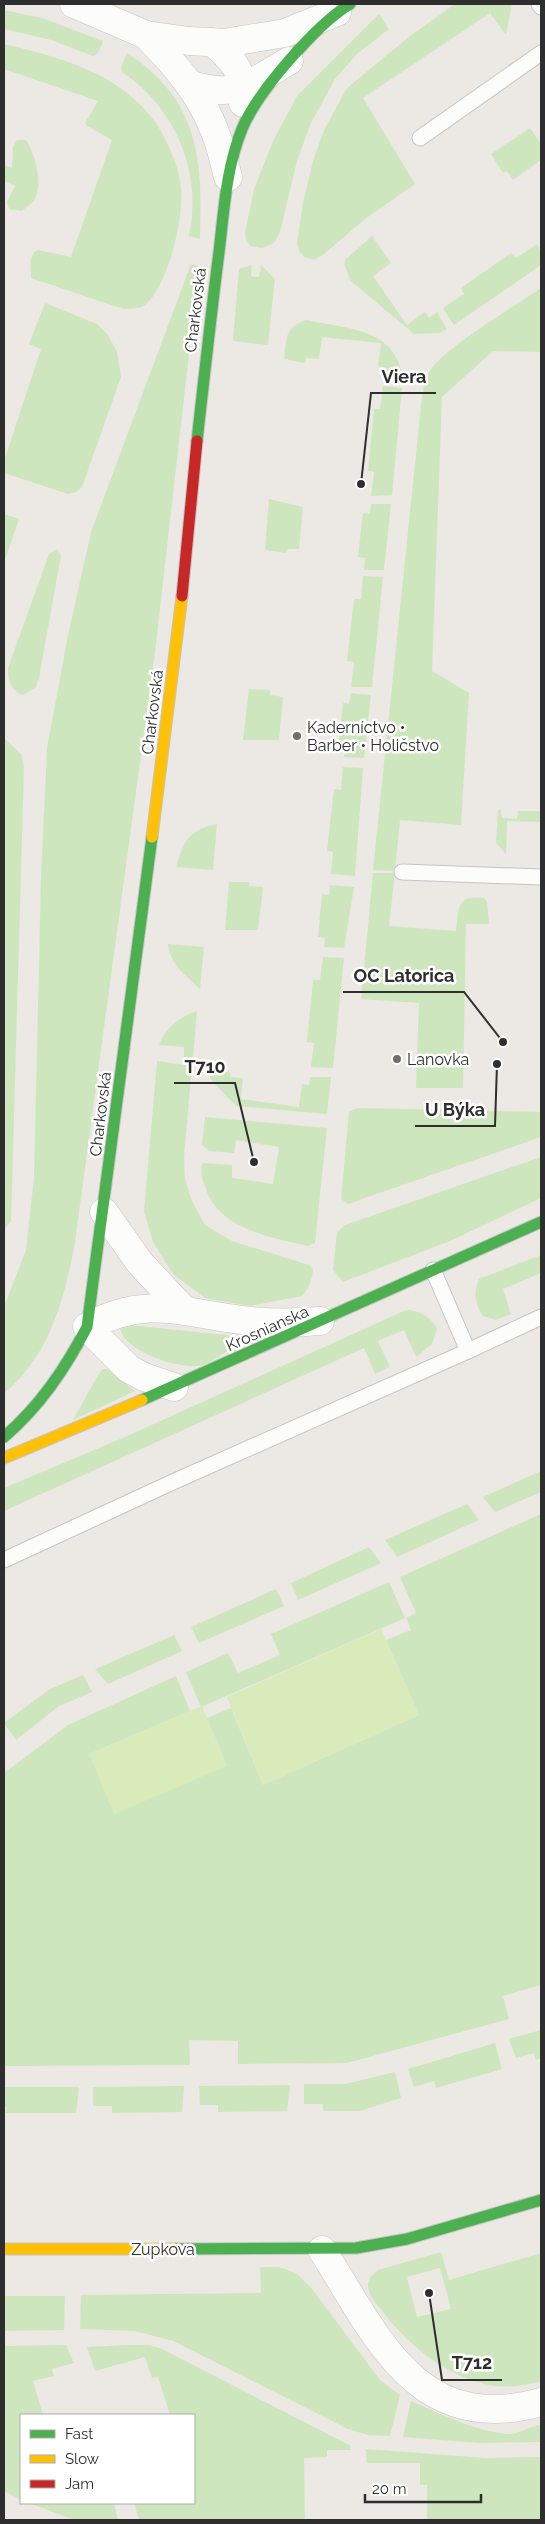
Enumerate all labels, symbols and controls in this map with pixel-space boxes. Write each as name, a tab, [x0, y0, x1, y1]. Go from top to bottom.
street label: Charkovská	[181, 267, 210, 353]
callout: Viera	[371, 360, 436, 393]
text: Viera	[382, 366, 426, 387]
street label: Charkovská	[138, 669, 167, 755]
place label: Kaderníctvo • Barber • Holičstvo	[307, 718, 439, 755]
marker: Kaderníctvo • Barber • Holičstvo	[291, 730, 303, 742]
callout: OC Latorica	[343, 959, 464, 992]
text: OC Latorica	[354, 965, 454, 986]
callout: T710	[174, 1050, 235, 1083]
place label: Lanovka	[407, 1050, 469, 1069]
marker: Lanovka	[391, 1053, 403, 1065]
text: T710	[184, 1056, 226, 1077]
street label: Charkovská	[86, 1071, 115, 1157]
callout: U Býka	[415, 1093, 495, 1126]
text: U Býka	[425, 1099, 485, 1120]
street label: Krosnianska	[223, 1302, 312, 1355]
street label: Zupkova	[131, 2240, 195, 2259]
callout: T712	[442, 2347, 502, 2380]
text: T712	[452, 2352, 492, 2373]
legend	[20, 2414, 195, 2504]
text: Fast	[65, 2425, 93, 2443]
text: Slow	[65, 2450, 99, 2468]
scale bar	[365, 2472, 481, 2504]
text: Jam	[65, 2475, 94, 2493]
text: 20 m	[372, 2480, 407, 2498]

